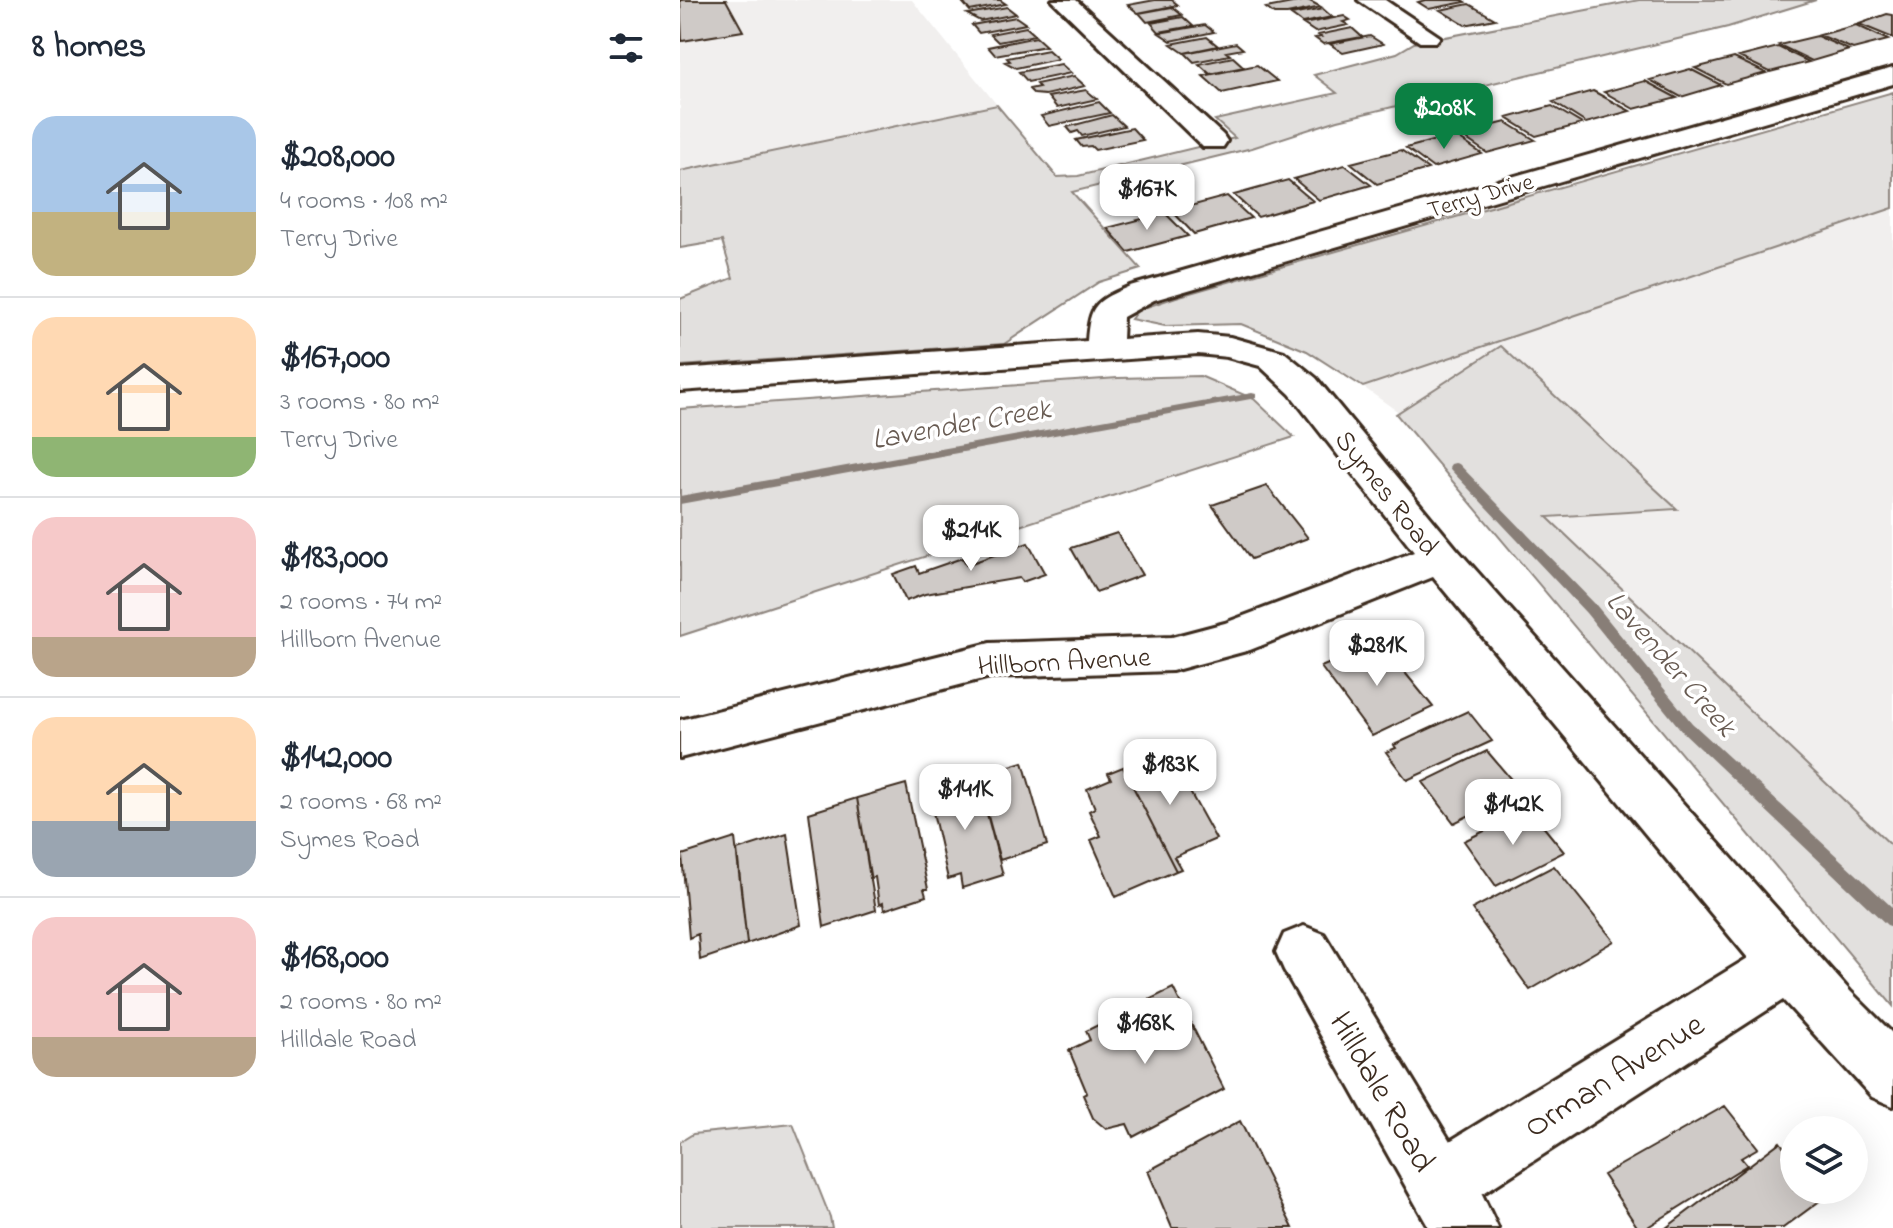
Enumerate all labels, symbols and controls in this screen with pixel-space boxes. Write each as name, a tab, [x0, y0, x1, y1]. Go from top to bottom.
text: 8 homes	[32, 23, 146, 73]
icon: filters	[604, 26, 648, 70]
pin: $208K	[1388, 83, 1500, 151]
text: $208K	[1413, 90, 1475, 128]
text: $208,000	[280, 133, 395, 183]
icon: home	[96, 148, 192, 244]
pin: $167K	[1091, 164, 1203, 232]
street label: Terry Drive	[1424, 166, 1538, 230]
text: $167K	[1118, 171, 1176, 209]
text: 4 rooms · 108 m²	[280, 183, 448, 221]
text: Terry Drive	[280, 221, 398, 259]
text: $167,000	[280, 334, 390, 384]
icon: home	[96, 349, 192, 445]
text: 3 rooms · 80 m²	[280, 384, 440, 422]
water label: Lavender Creek	[869, 388, 1056, 463]
text: Terry Drive	[280, 422, 398, 460]
street label: Symes Road	[1323, 422, 1448, 566]
pin: $214K	[915, 505, 1027, 573]
text: $214K	[941, 512, 1001, 550]
text: $183,000	[280, 534, 388, 584]
icon: home	[96, 549, 192, 645]
water label: Lavender Creek	[1594, 582, 1747, 749]
text: 2 rooms · 74 m²	[280, 584, 442, 622]
pin: $281K	[1321, 620, 1433, 688]
text: Hillborn Avenue	[280, 622, 441, 660]
text: $281K	[1347, 627, 1407, 665]
street label: Hillborn Avenue	[977, 638, 1152, 689]
text: $142,000	[280, 734, 392, 784]
pin: $183K	[1114, 739, 1226, 807]
text: $183K	[1141, 746, 1199, 784]
icon: home	[96, 749, 192, 845]
pin: $141K	[909, 764, 1021, 832]
text: $141K	[937, 771, 993, 809]
pin: $142K	[1457, 779, 1569, 847]
text: 2 rooms · 68 m²	[280, 784, 442, 822]
text: $142K	[1483, 786, 1543, 824]
text: Symes Road	[280, 822, 419, 860]
text: $168,000	[280, 934, 389, 984]
icon: home	[96, 949, 192, 1045]
text: 2 rooms · 80 m²	[280, 984, 442, 1022]
pin: $168K	[1089, 998, 1201, 1066]
street label: Orman Avenue	[1515, 1002, 1716, 1153]
street label: Hilldale Road	[1314, 1003, 1447, 1183]
text: $168K	[1116, 1005, 1174, 1043]
text: Hilldale Road	[280, 1022, 416, 1060]
map controls	[1780, 1116, 1868, 1204]
button: layers	[1780, 1116, 1868, 1204]

